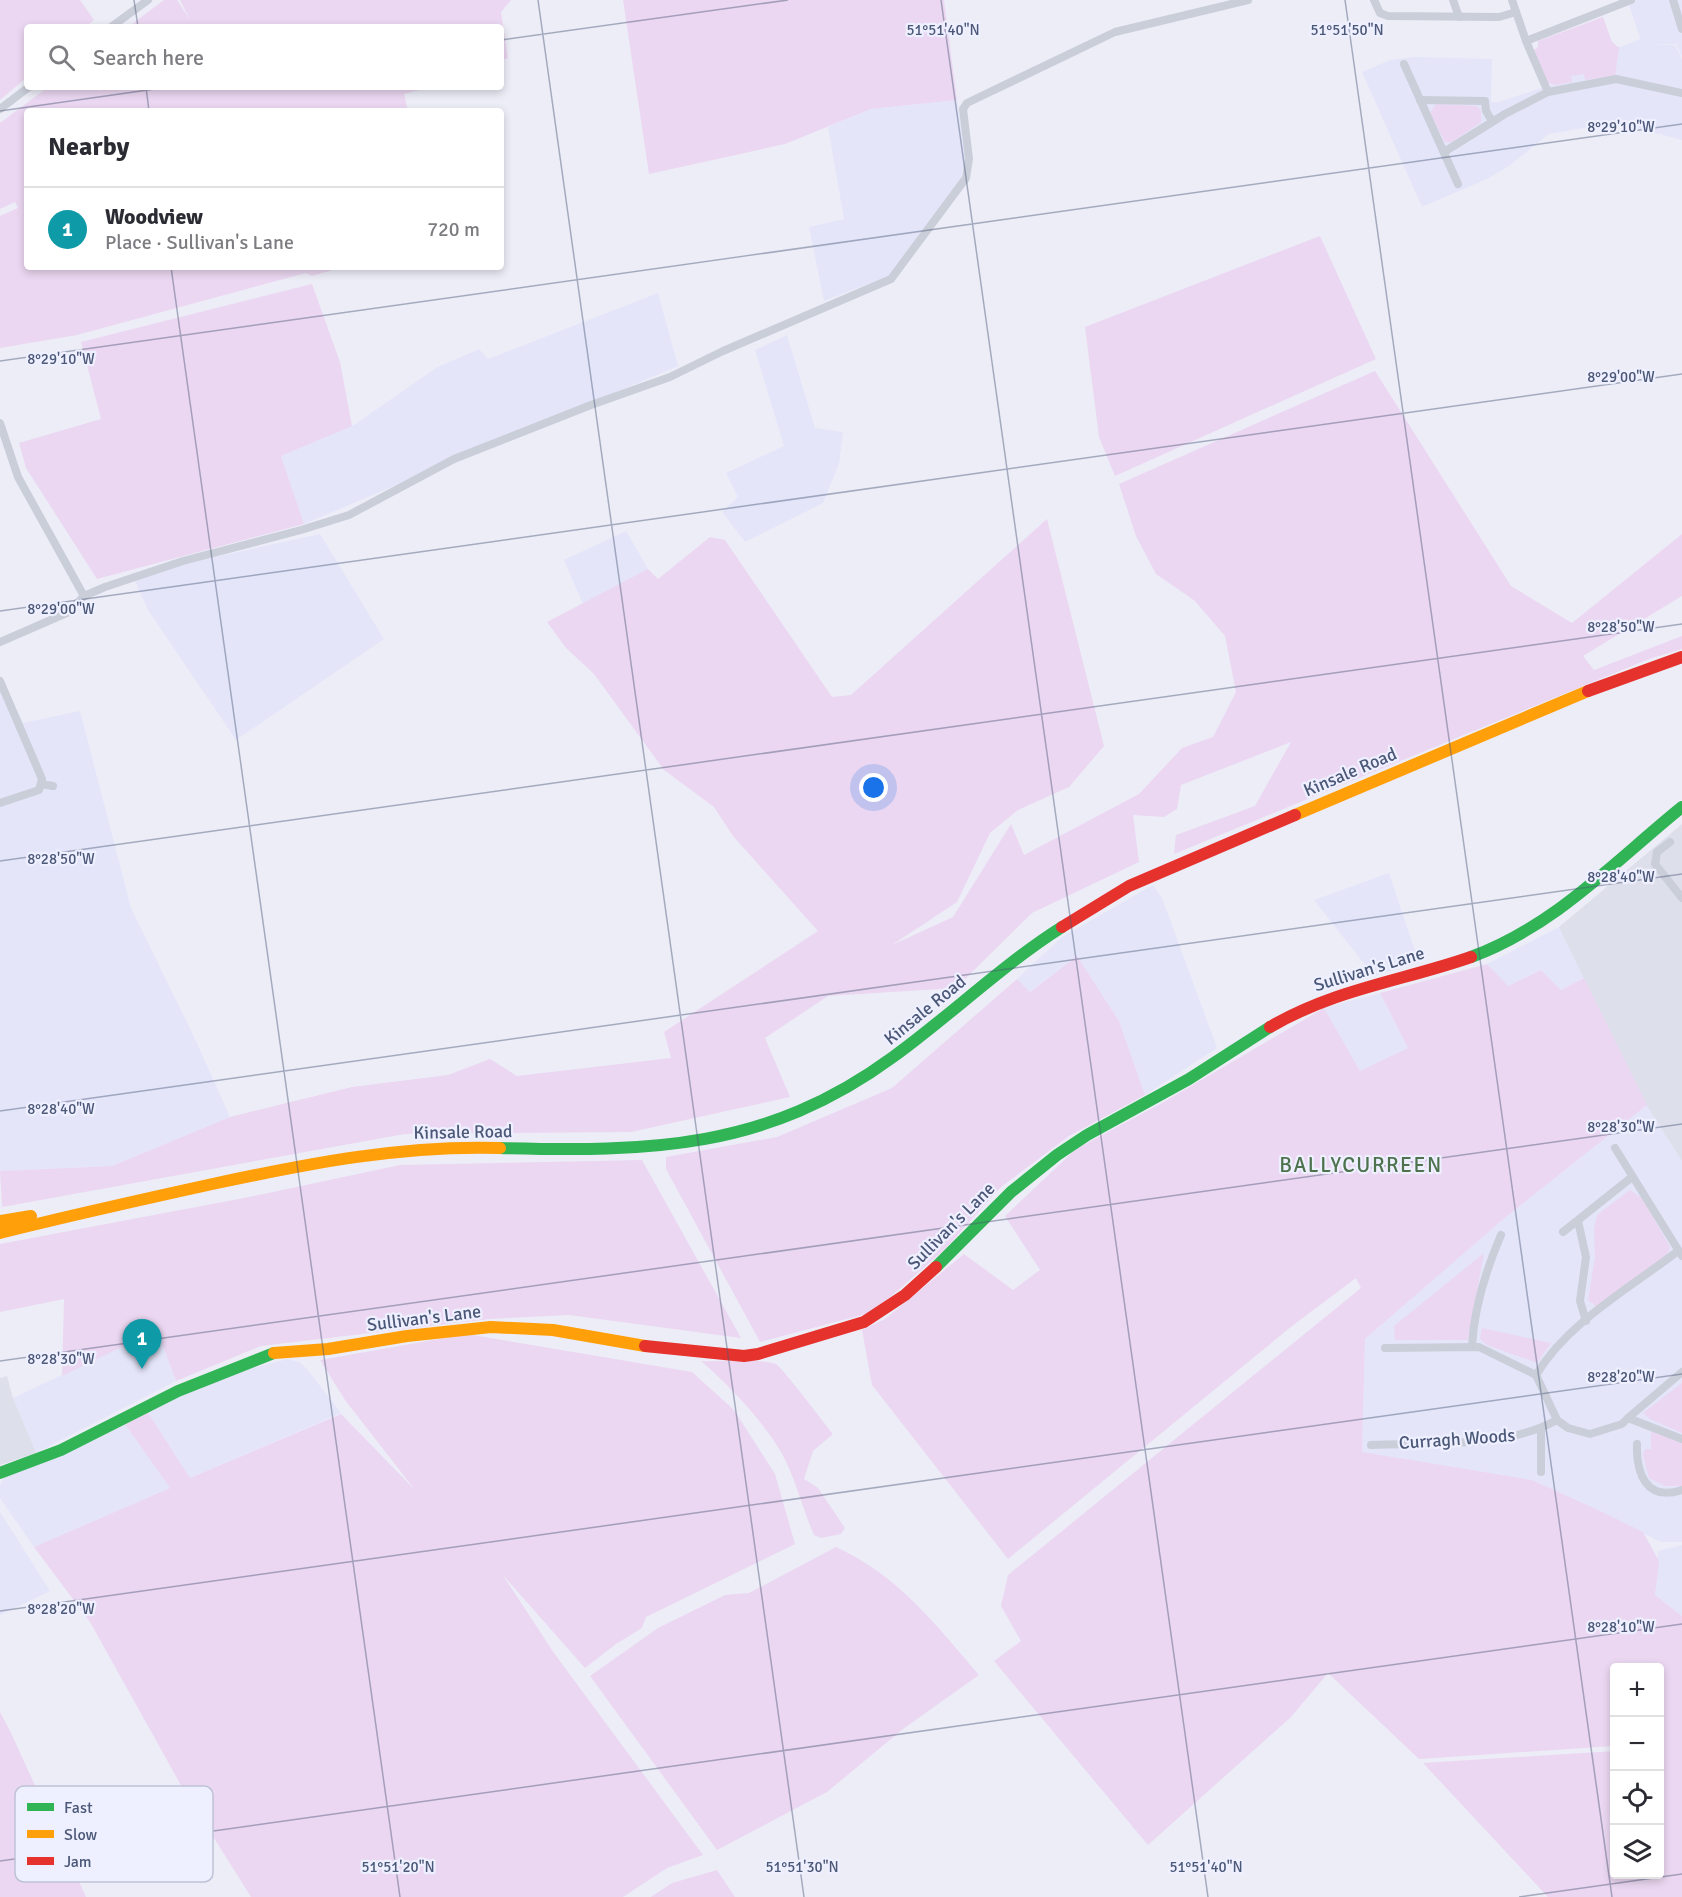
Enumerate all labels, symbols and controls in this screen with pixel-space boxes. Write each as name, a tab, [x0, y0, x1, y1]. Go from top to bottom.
text: 51°51'40"N	[906, 21, 980, 39]
text: 51°51'50"N	[1310, 21, 1384, 39]
search box	[24, 24, 504, 90]
icon: search	[45, 41, 78, 74]
text: Search here	[93, 44, 204, 71]
text: 8°29'10"W	[1587, 118, 1655, 136]
text: Nearby	[48, 131, 129, 163]
text: Woodview	[105, 203, 203, 230]
text: 1	[62, 217, 73, 242]
text: 720 m	[427, 217, 480, 242]
text: Place · Sullivan's Lane	[105, 230, 294, 255]
text: 8°29'10"W	[27, 350, 95, 368]
text: 8°29'00"W	[1587, 368, 1655, 386]
text: 8°29'00"W	[27, 600, 95, 618]
text: 8°28'50"W	[1587, 618, 1655, 636]
street label: Kinsale Road	[1300, 743, 1400, 801]
your location	[859, 773, 888, 802]
text: 8°28'50"W	[27, 850, 95, 868]
text: 8°28'40"W	[1587, 868, 1655, 886]
street label: Sullivan's Lane	[1311, 942, 1427, 996]
street label: Kinsale Road	[880, 970, 970, 1050]
text: 8°28'40"W	[27, 1100, 95, 1118]
text: 8°28'30"W	[1587, 1118, 1655, 1136]
street label: Kinsale Road	[413, 1120, 513, 1144]
district label: BALLYCURREEN	[1279, 1152, 1443, 1178]
street label: Sullivan's Lane	[903, 1178, 999, 1274]
street label: Sullivan's Lane	[366, 1300, 482, 1336]
pin: 1	[122, 1320, 162, 1369]
text: 8°28'30"W	[27, 1350, 95, 1368]
text: 8°28'20"W	[1587, 1368, 1655, 1386]
street label: Curragh Woods	[1398, 1424, 1516, 1454]
text: 8°28'20"W	[27, 1600, 95, 1618]
text: 8°28'10"W	[1587, 1618, 1655, 1636]
map controls	[1610, 1663, 1664, 1879]
button: +	[1610, 1663, 1664, 1717]
button: −	[1610, 1717, 1664, 1771]
button: locate	[1610, 1771, 1664, 1825]
legend	[15, 1786, 213, 1882]
text: Fast	[64, 1798, 93, 1818]
text: Slow	[64, 1825, 98, 1845]
button: layers	[1610, 1825, 1664, 1879]
text: Jam	[64, 1852, 92, 1872]
text: 51°51'20"N	[361, 1858, 435, 1876]
text: 51°51'30"N	[765, 1858, 839, 1876]
text: 51°51'40"N	[1169, 1858, 1243, 1876]

